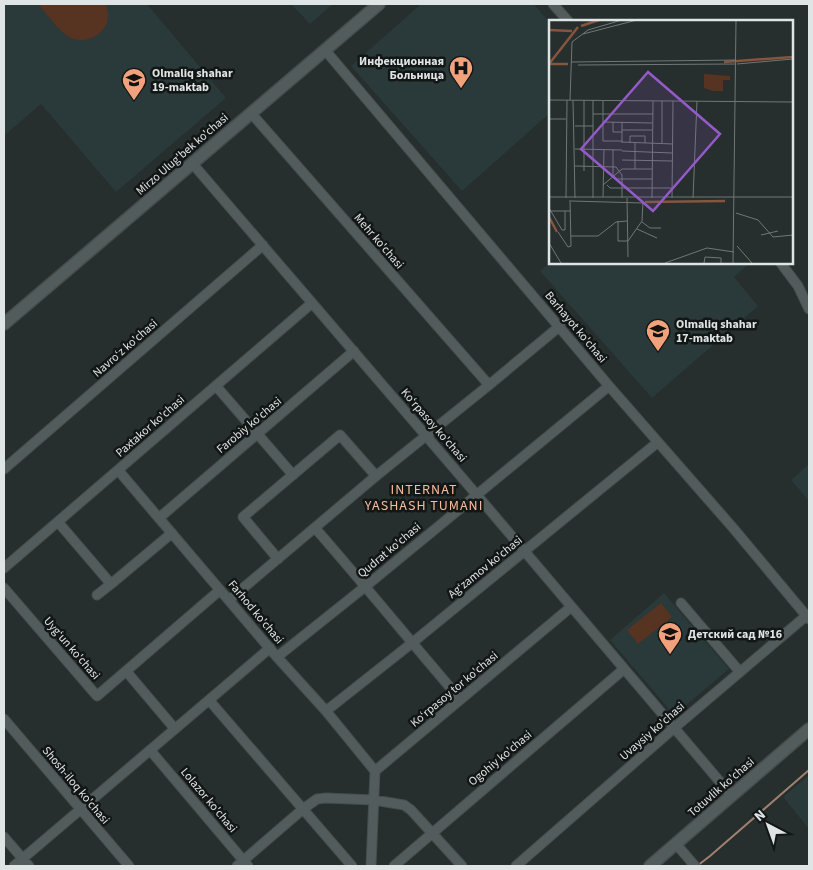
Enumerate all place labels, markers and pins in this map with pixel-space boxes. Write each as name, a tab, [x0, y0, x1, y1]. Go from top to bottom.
place label: Инфекционная Больница	[359, 53, 444, 84]
hospital icon: Инфекционная Больница	[448, 55, 474, 89]
place label: Olmaliq shahar 19-maktab	[152, 65, 233, 96]
school or university icon: Olmaliq shahar 19-maktab	[121, 67, 147, 101]
place label: Olmaliq shahar 17-maktab	[676, 316, 757, 347]
school or university icon: Olmaliq shahar 17-maktab	[645, 318, 671, 352]
school or university icon: Детский сад №16	[657, 621, 683, 655]
place label: Детский сад №16	[688, 626, 782, 643]

